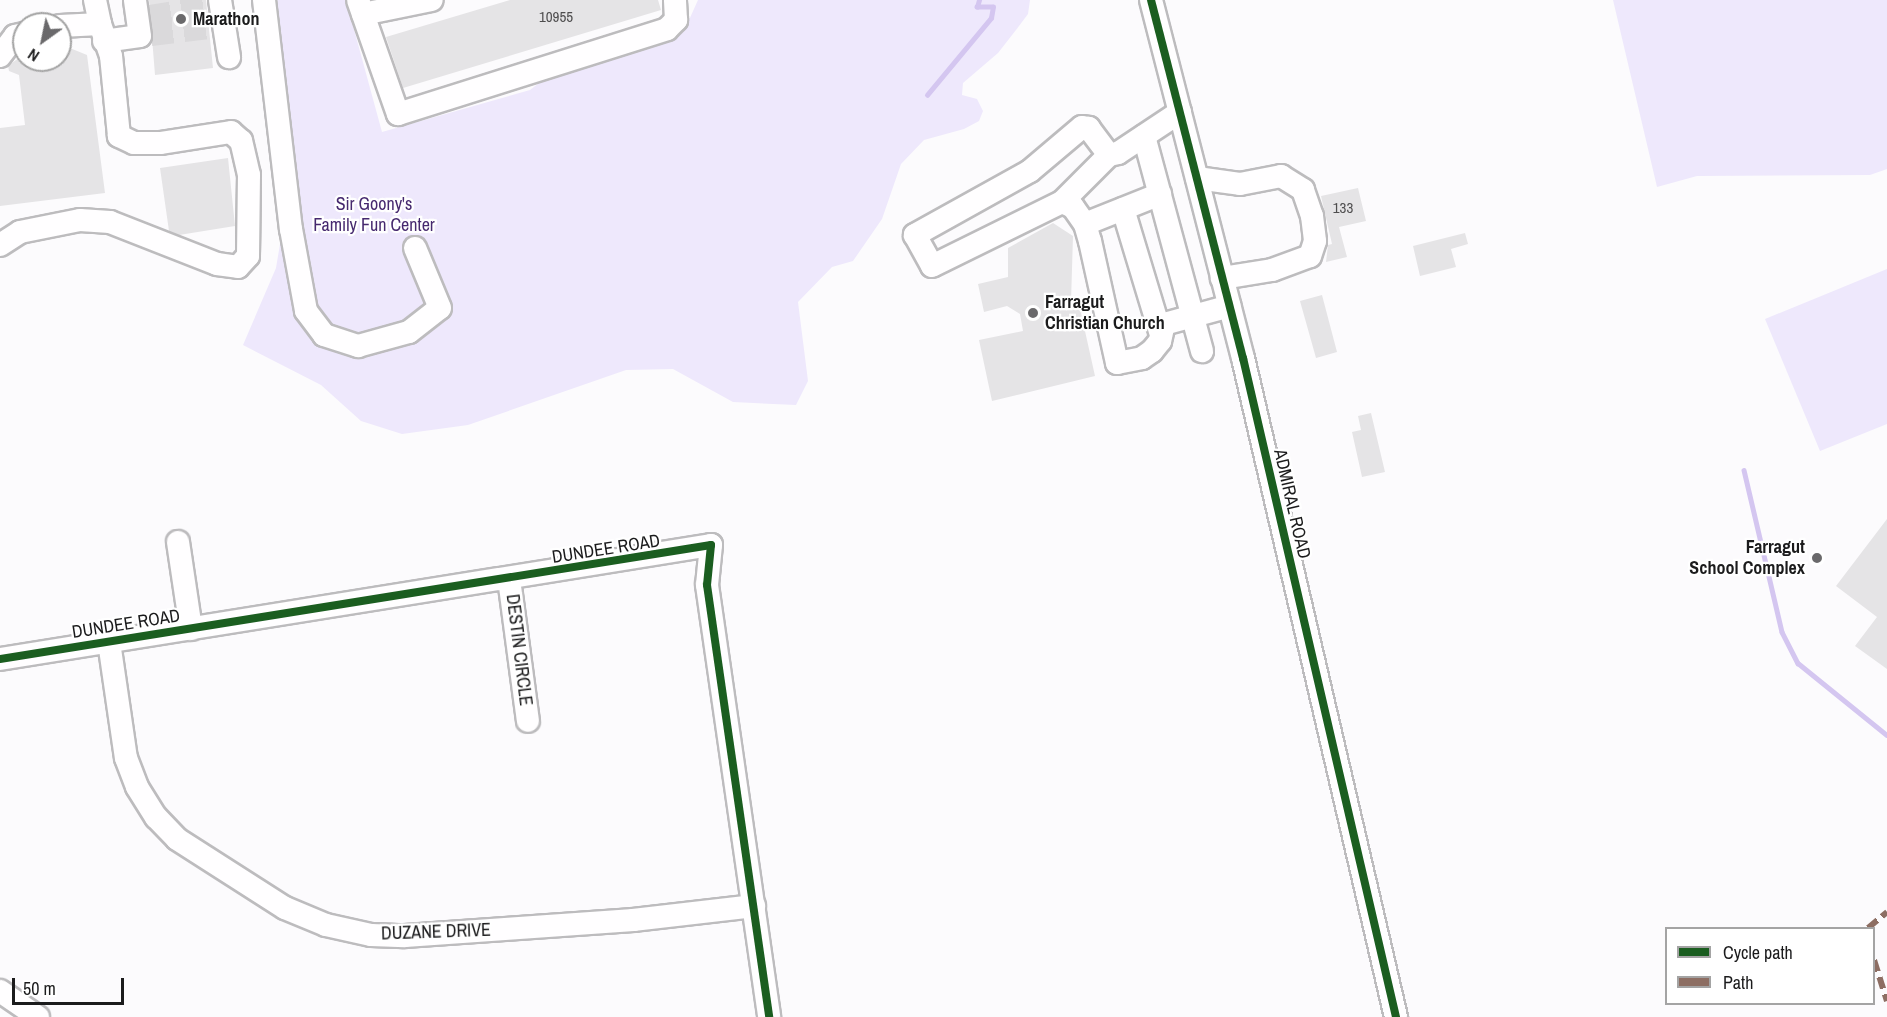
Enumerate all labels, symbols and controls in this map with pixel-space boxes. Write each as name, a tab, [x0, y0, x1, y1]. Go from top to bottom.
place label: Marathon	[193, 8, 259, 30]
house number: 10955	[539, 8, 573, 26]
north arrow	[12, 12, 72, 72]
marker: Marathon	[174, 12, 188, 26]
text: N	[23, 44, 43, 67]
park label: Sir Goony's Family Fun Center	[313, 194, 435, 236]
house number: 133	[1333, 199, 1353, 217]
place label: Farragut Christian Church	[1045, 292, 1165, 334]
marker: Farragut Christian Church	[1026, 306, 1040, 320]
street label: ADMIRAL ROAD	[1269, 447, 1315, 561]
street label: DUNDEE ROAD	[550, 530, 662, 568]
place label: Farragut School Complex	[1689, 537, 1805, 580]
marker: Farragut School Complex	[1810, 551, 1824, 565]
street label: DESTIN CIRCLE	[501, 593, 537, 707]
street label: DUNDEE ROAD	[70, 605, 182, 643]
street label: DUZANE DRIVE	[381, 919, 491, 945]
legend	[1665, 927, 1875, 1005]
text: Cycle path	[1723, 940, 1793, 965]
scale bar	[15, 966, 128, 1004]
text: Path	[1723, 970, 1753, 995]
text: 50 m	[23, 976, 56, 1001]

